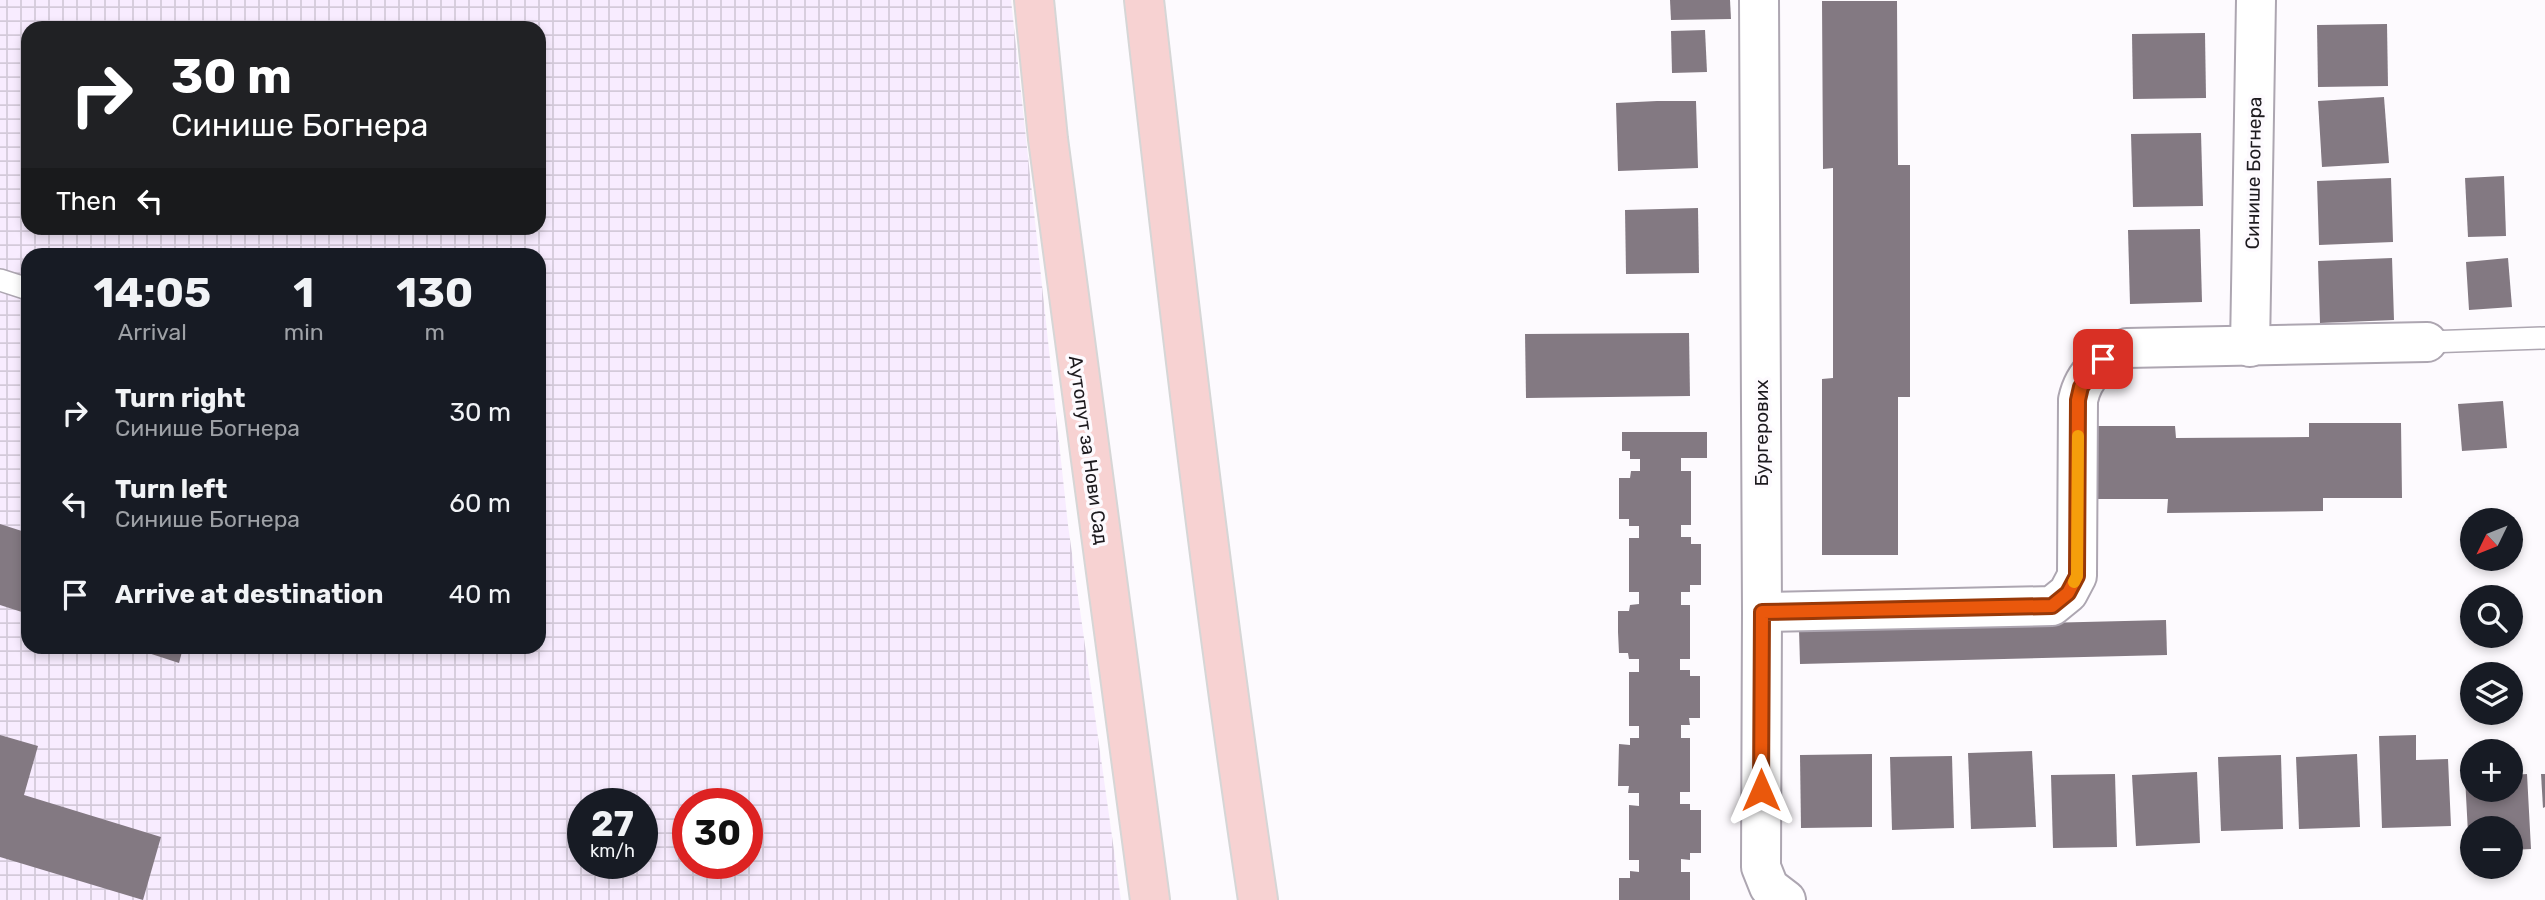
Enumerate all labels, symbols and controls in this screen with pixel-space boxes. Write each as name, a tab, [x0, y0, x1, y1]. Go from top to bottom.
text: 30 m	[171, 47, 292, 105]
icon: right	[56, 49, 147, 140]
street label: Синише Богнера	[2241, 96, 2266, 250]
text: Синише Богнера	[171, 106, 428, 144]
icon: left	[131, 182, 169, 220]
text: Then	[56, 186, 117, 217]
text: 14:05	[94, 268, 211, 318]
text: 1	[293, 268, 314, 318]
text: 130	[396, 268, 473, 318]
text: Arrival	[118, 318, 187, 346]
text: min	[284, 318, 324, 346]
text: m	[425, 318, 445, 346]
pin	[2073, 329, 2133, 389]
icon: arrive	[2084, 340, 2122, 378]
street label: Аутопут за Нови Сад	[1064, 354, 1113, 546]
street label: Бургерових	[1750, 379, 1773, 487]
text: Turn right	[115, 383, 245, 414]
icon: right	[56, 394, 94, 432]
text: 30 m	[449, 397, 511, 428]
text: Синише Богнера	[115, 414, 300, 442]
text: Turn left	[115, 474, 227, 505]
icon: left	[56, 485, 94, 523]
text: 60 m	[449, 488, 511, 519]
text: Синише Богнера	[115, 505, 300, 533]
north arrow	[2460, 508, 2524, 570]
map controls	[2460, 508, 2523, 879]
icon: arrive	[56, 576, 94, 614]
text: Arrive at destination	[115, 579, 383, 610]
text: 40 m	[449, 579, 511, 610]
button: search	[2460, 585, 2523, 648]
button: layers	[2460, 662, 2523, 725]
button: +	[2460, 739, 2523, 802]
position arrow	[1724, 753, 1798, 827]
speed limit sign: 30	[672, 788, 763, 879]
text: 27	[591, 803, 634, 845]
button: −	[2460, 816, 2523, 879]
text: km/h	[590, 840, 635, 862]

